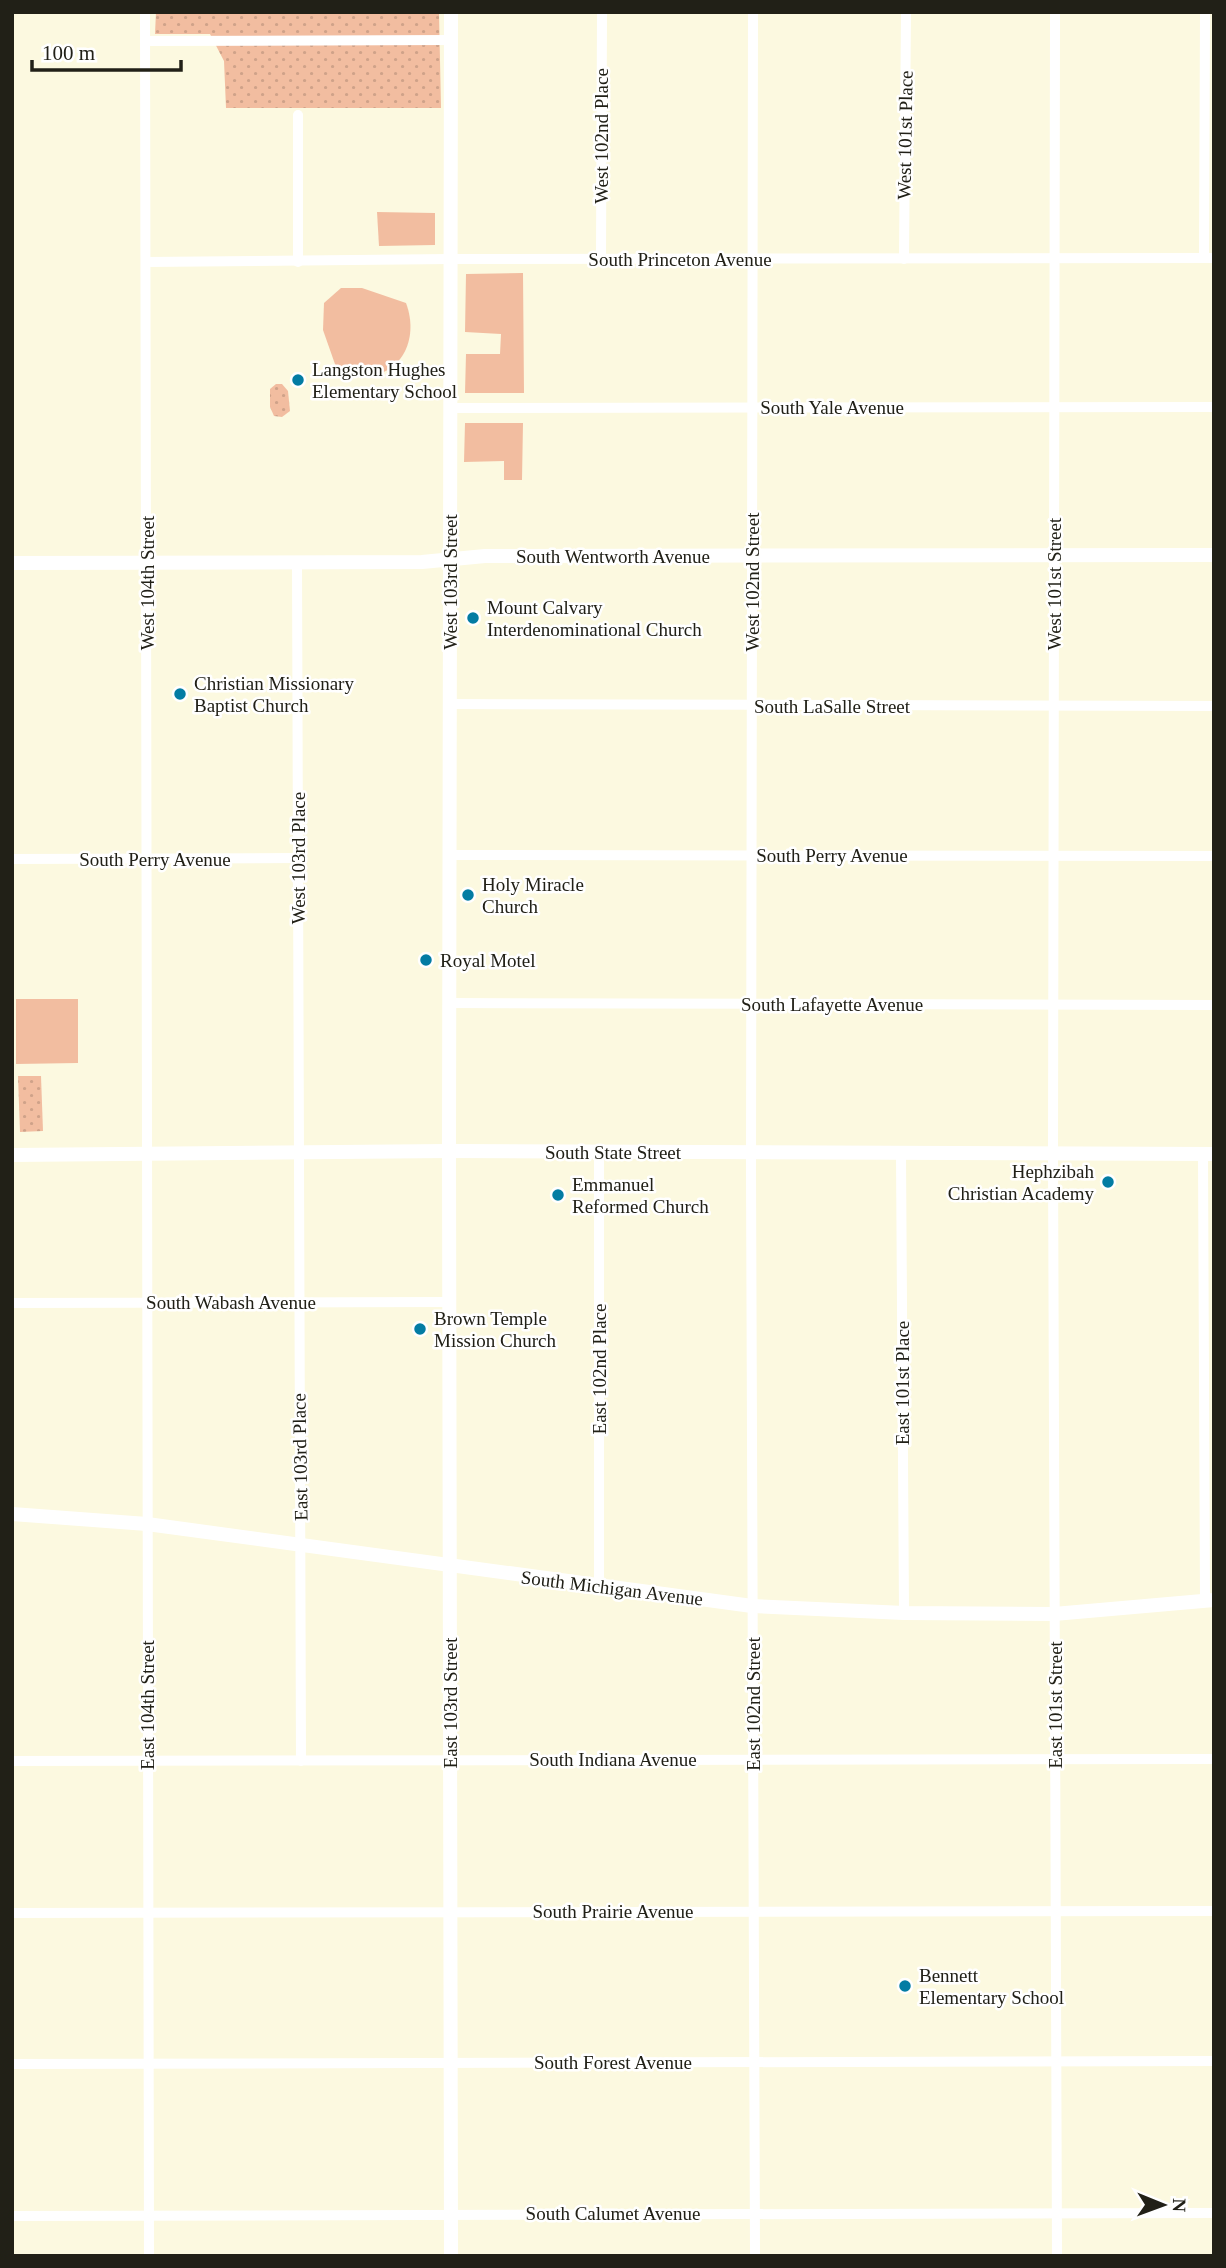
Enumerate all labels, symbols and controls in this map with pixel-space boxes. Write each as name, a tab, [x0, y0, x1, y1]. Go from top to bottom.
scale bar	[32, 28, 180, 72]
text: 100 m	[42, 41, 95, 65]
street label: West 102nd Place	[591, 68, 612, 204]
street label: West 101st Place	[893, 70, 917, 200]
street label: South Princeton Avenue	[588, 249, 772, 270]
place label: Langston Hughes Elementary School	[312, 359, 457, 402]
marker: Langston Hughes Elementary School	[290, 372, 306, 388]
street label: South Yale Avenue	[760, 397, 904, 418]
street label: West 102nd Street	[742, 512, 763, 651]
street label: West 103rd Street	[440, 513, 461, 650]
street label: West 104th Street	[137, 515, 158, 650]
street label: West 101st Street	[1044, 517, 1065, 650]
street label: South Wentworth Avenue	[516, 546, 710, 567]
place label: Mount Calvary Interdenominational Church	[487, 597, 702, 640]
marker: Mount Calvary Interdenominational Church	[465, 610, 481, 626]
place label: Christian Missionary Baptist Church	[194, 673, 354, 716]
marker: Christian Missionary Baptist Church	[172, 686, 188, 702]
street label: South LaSalle Street	[754, 696, 911, 717]
street label: West 103rd Place	[288, 792, 309, 924]
street label: South Perry Avenue	[756, 845, 908, 866]
street label: South Perry Avenue	[79, 849, 231, 870]
place label: Holy Miracle Church	[482, 874, 584, 917]
marker: Holy Miracle Church	[460, 887, 476, 903]
place label: Royal Motel	[440, 950, 536, 971]
marker: Royal Motel	[418, 952, 434, 968]
street label: South Lafayette Avenue	[741, 994, 923, 1015]
street label: South State Street	[545, 1142, 682, 1163]
place label: Hephzibah Christian Academy	[948, 1161, 1094, 1204]
place label: Emmanuel Reformed Church	[572, 1174, 709, 1217]
marker: Hephzibah Christian Academy	[1100, 1174, 1116, 1190]
marker: Emmanuel Reformed Church	[550, 1187, 566, 1203]
street label: South Wabash Avenue	[146, 1292, 316, 1313]
street label: East 102nd Place	[589, 1304, 610, 1434]
place label: Brown Temple Mission Church	[434, 1308, 556, 1351]
marker: Brown Temple Mission Church	[412, 1321, 428, 1337]
street label: East 101st Place	[892, 1321, 913, 1445]
street label: East 103rd Place	[288, 1393, 312, 1521]
street label: South Michigan Avenue	[520, 1566, 704, 1610]
street label: East 102nd Street	[743, 1636, 764, 1771]
street label: East 103rd Street	[440, 1637, 461, 1768]
street label: East 104th Street	[137, 1639, 158, 1770]
street label: East 101st Street	[1045, 1640, 1066, 1769]
street label: South Indiana Avenue	[529, 1749, 697, 1770]
street label: South Prairie Avenue	[532, 1901, 694, 1922]
place label: Bennett Elementary School	[919, 1965, 1064, 2008]
marker: Bennett Elementary School	[897, 1978, 913, 1994]
street label: South Forest Avenue	[534, 2052, 692, 2073]
north arrow	[1128, 2170, 1198, 2240]
text: N	[1169, 2198, 1190, 2213]
street label: South Calumet Avenue	[526, 2203, 700, 2224]

